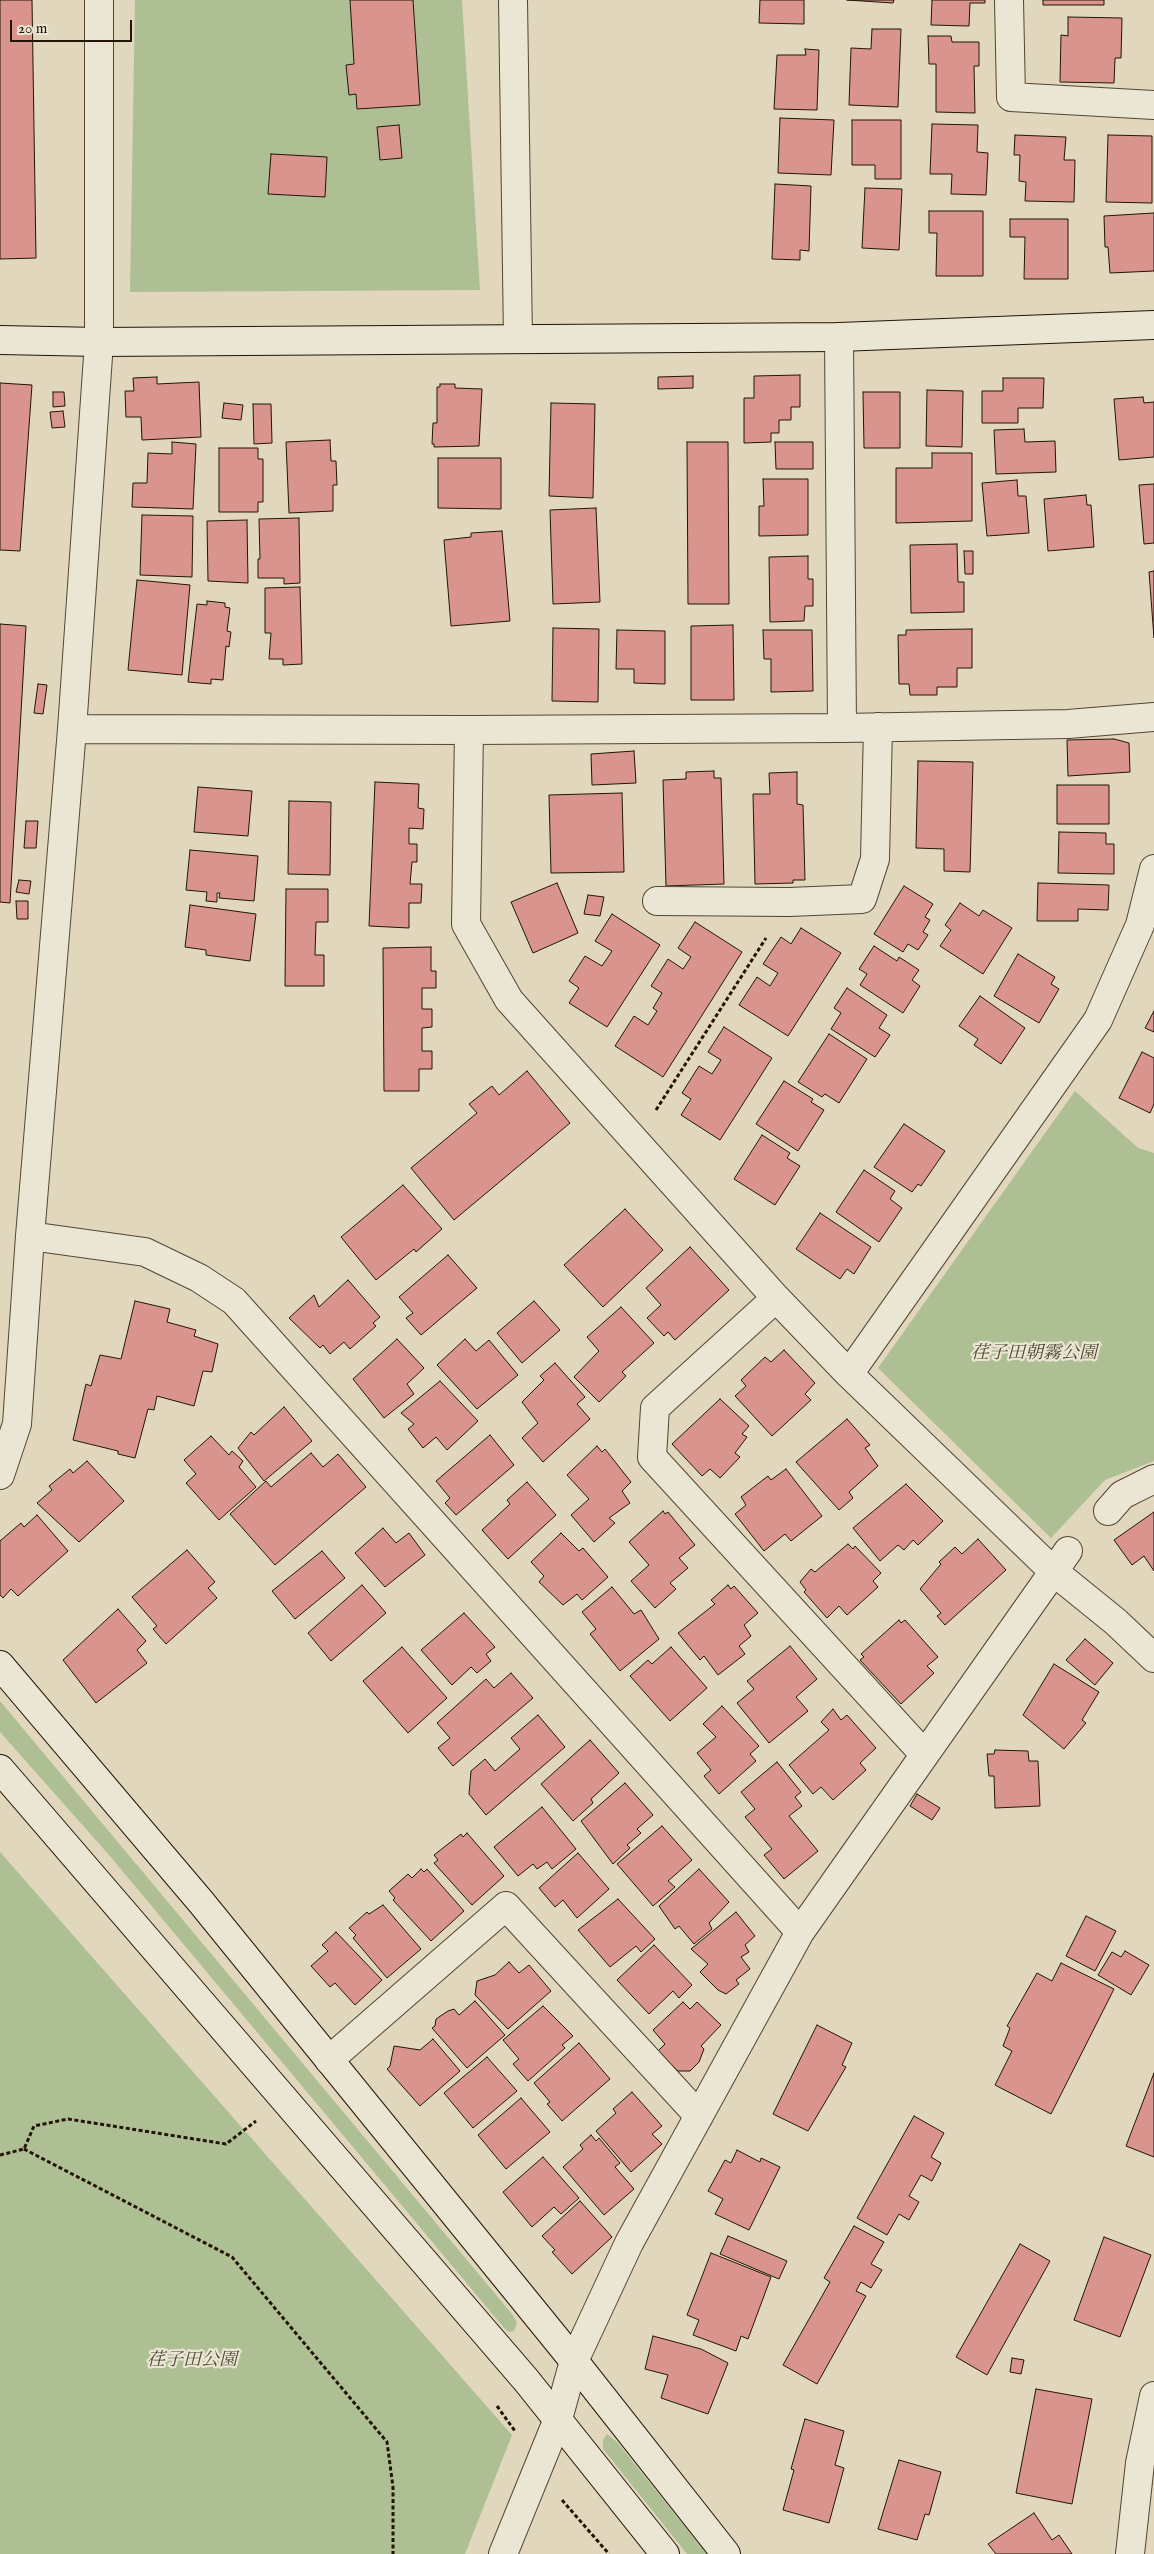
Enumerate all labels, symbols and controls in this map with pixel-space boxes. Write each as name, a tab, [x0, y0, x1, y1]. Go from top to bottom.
scale bar	[12, 10, 135, 42]
text: 20 m	[18, 19, 47, 38]
park label: 荏子田朝霧公園	[971, 1343, 1097, 1365]
park label: 荏子田公園	[147, 2350, 237, 2372]

